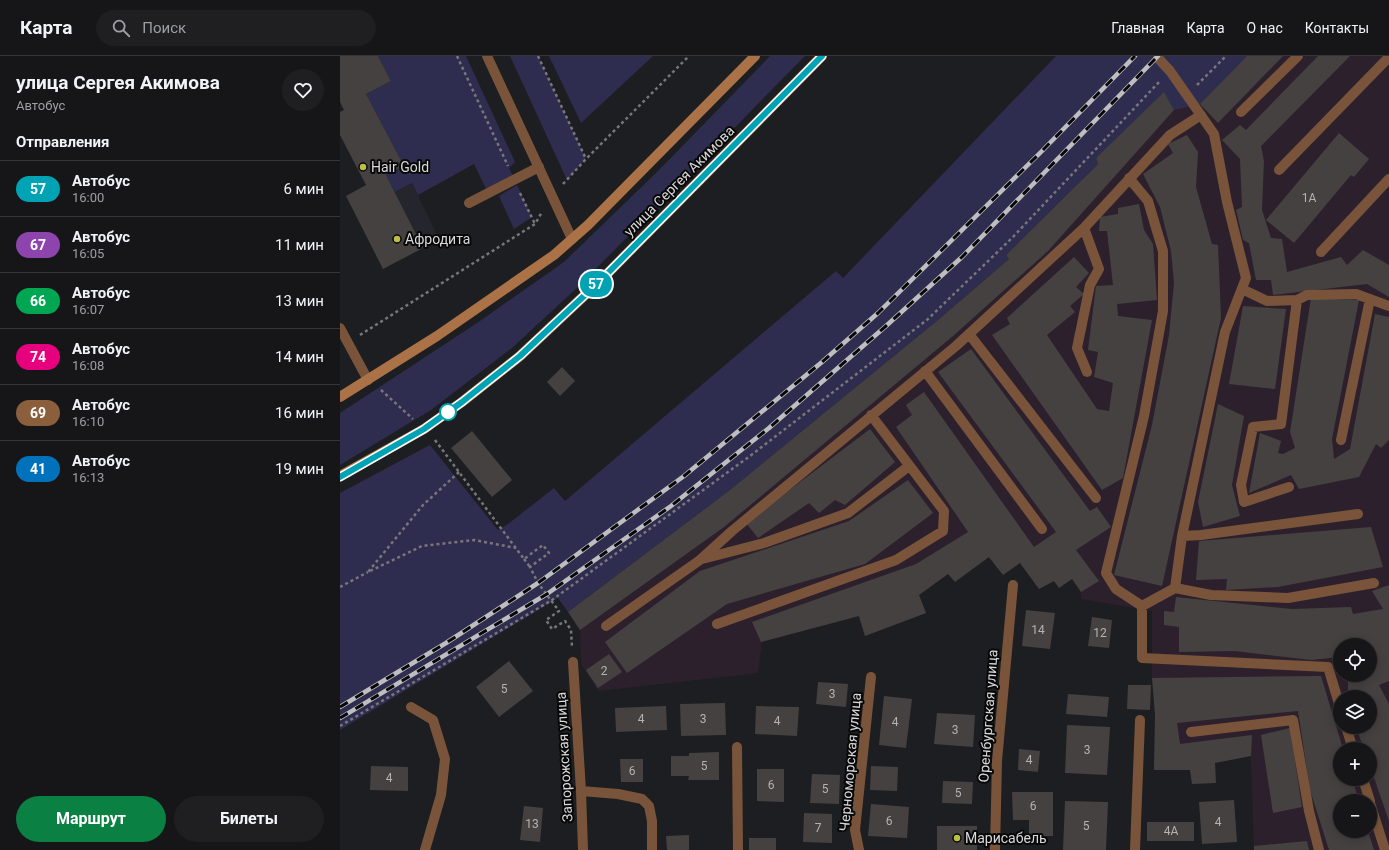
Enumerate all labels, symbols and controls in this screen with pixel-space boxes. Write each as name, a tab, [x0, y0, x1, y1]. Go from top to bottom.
search box	[96, 10, 376, 46]
text: Карта	[20, 16, 72, 39]
icon: search	[110, 17, 132, 39]
text: Поиск	[142, 19, 186, 37]
text: Главная	[1111, 20, 1164, 36]
text: Карта	[1186, 20, 1225, 36]
text: О нас	[1247, 20, 1283, 36]
text: Контакты	[1305, 20, 1369, 36]
button: heart	[282, 69, 324, 111]
text: улица Сергея Акимова	[16, 71, 220, 94]
text: Автобус	[16, 98, 65, 113]
street label: улица Сергея Акимова	[621, 123, 737, 239]
text: Отправления	[16, 133, 109, 151]
place label: Hair Gold	[371, 159, 429, 175]
marker: Hair Gold	[358, 162, 368, 172]
text: Автобус	[72, 172, 130, 190]
text: 6 мин	[283, 180, 324, 198]
text: 57	[30, 181, 46, 197]
text: 16:00	[72, 190, 104, 205]
house number: 1А	[1302, 191, 1316, 205]
text: Автобус	[72, 228, 130, 246]
place label: Афродита	[405, 231, 470, 247]
marker: Афродита	[392, 234, 402, 244]
text: 11 мин	[275, 236, 324, 254]
text: 67	[30, 237, 46, 253]
text: 16:05	[72, 246, 104, 261]
line badge: 57	[578, 271, 614, 297]
text: 57	[588, 276, 604, 292]
text: Автобус	[72, 284, 130, 302]
text: 13 мин	[275, 292, 324, 310]
text: 66	[30, 293, 46, 309]
text: 16:07	[72, 302, 104, 317]
text: Автобус	[72, 340, 130, 358]
text: 14 мин	[275, 348, 324, 366]
text: 74	[30, 349, 46, 365]
text: 16:08	[72, 358, 104, 373]
text: Автобус	[72, 396, 130, 414]
unlabelled marker	[439, 403, 457, 421]
text: 16 мин	[275, 404, 324, 422]
text: 69	[30, 405, 46, 421]
text: 16:10	[72, 414, 104, 429]
text: Автобус	[72, 452, 130, 470]
text: 19 мин	[275, 460, 324, 478]
text: 41	[30, 461, 46, 477]
text: 16:13	[72, 470, 104, 485]
house number: 14	[1031, 623, 1045, 637]
house number: 12	[1093, 626, 1107, 640]
map controls	[1333, 638, 1377, 838]
button: locate	[1333, 638, 1377, 682]
street label: Оренбургская улица	[975, 649, 1001, 783]
house number: 2	[601, 664, 608, 678]
house number: 5	[501, 682, 508, 696]
house number: 3	[829, 687, 835, 701]
button: layers	[1333, 690, 1377, 734]
street label: Запорожская улица	[553, 691, 575, 823]
street label: Черноморская улица	[836, 692, 864, 832]
house number: 4	[638, 712, 645, 726]
house number: 3	[700, 712, 706, 726]
house number: 4	[774, 714, 781, 728]
house number: 4	[892, 715, 899, 729]
house number: 3	[952, 723, 958, 737]
button: +	[1333, 742, 1377, 786]
house number: 3	[1084, 743, 1090, 757]
house number: 4	[1026, 753, 1033, 767]
house number: 5	[701, 759, 708, 773]
house number: 6	[629, 764, 636, 778]
house number: 4	[386, 771, 393, 785]
house number: 6	[768, 778, 775, 792]
house number: 5	[822, 782, 829, 796]
house number: 5	[955, 786, 962, 800]
button: −	[1333, 794, 1377, 838]
button: Маршрут	[16, 796, 166, 842]
button: Билеты	[174, 796, 324, 842]
house number: 6	[1030, 799, 1037, 813]
house number: 6	[886, 814, 893, 828]
house number: 4	[1215, 815, 1222, 829]
house number: 13	[525, 817, 539, 831]
house number: 5	[1083, 819, 1090, 833]
house number: 7	[815, 821, 822, 835]
house number: 4А	[1164, 824, 1178, 838]
place label: Марисабель	[965, 830, 1047, 846]
marker: Марисабель	[952, 833, 962, 843]

